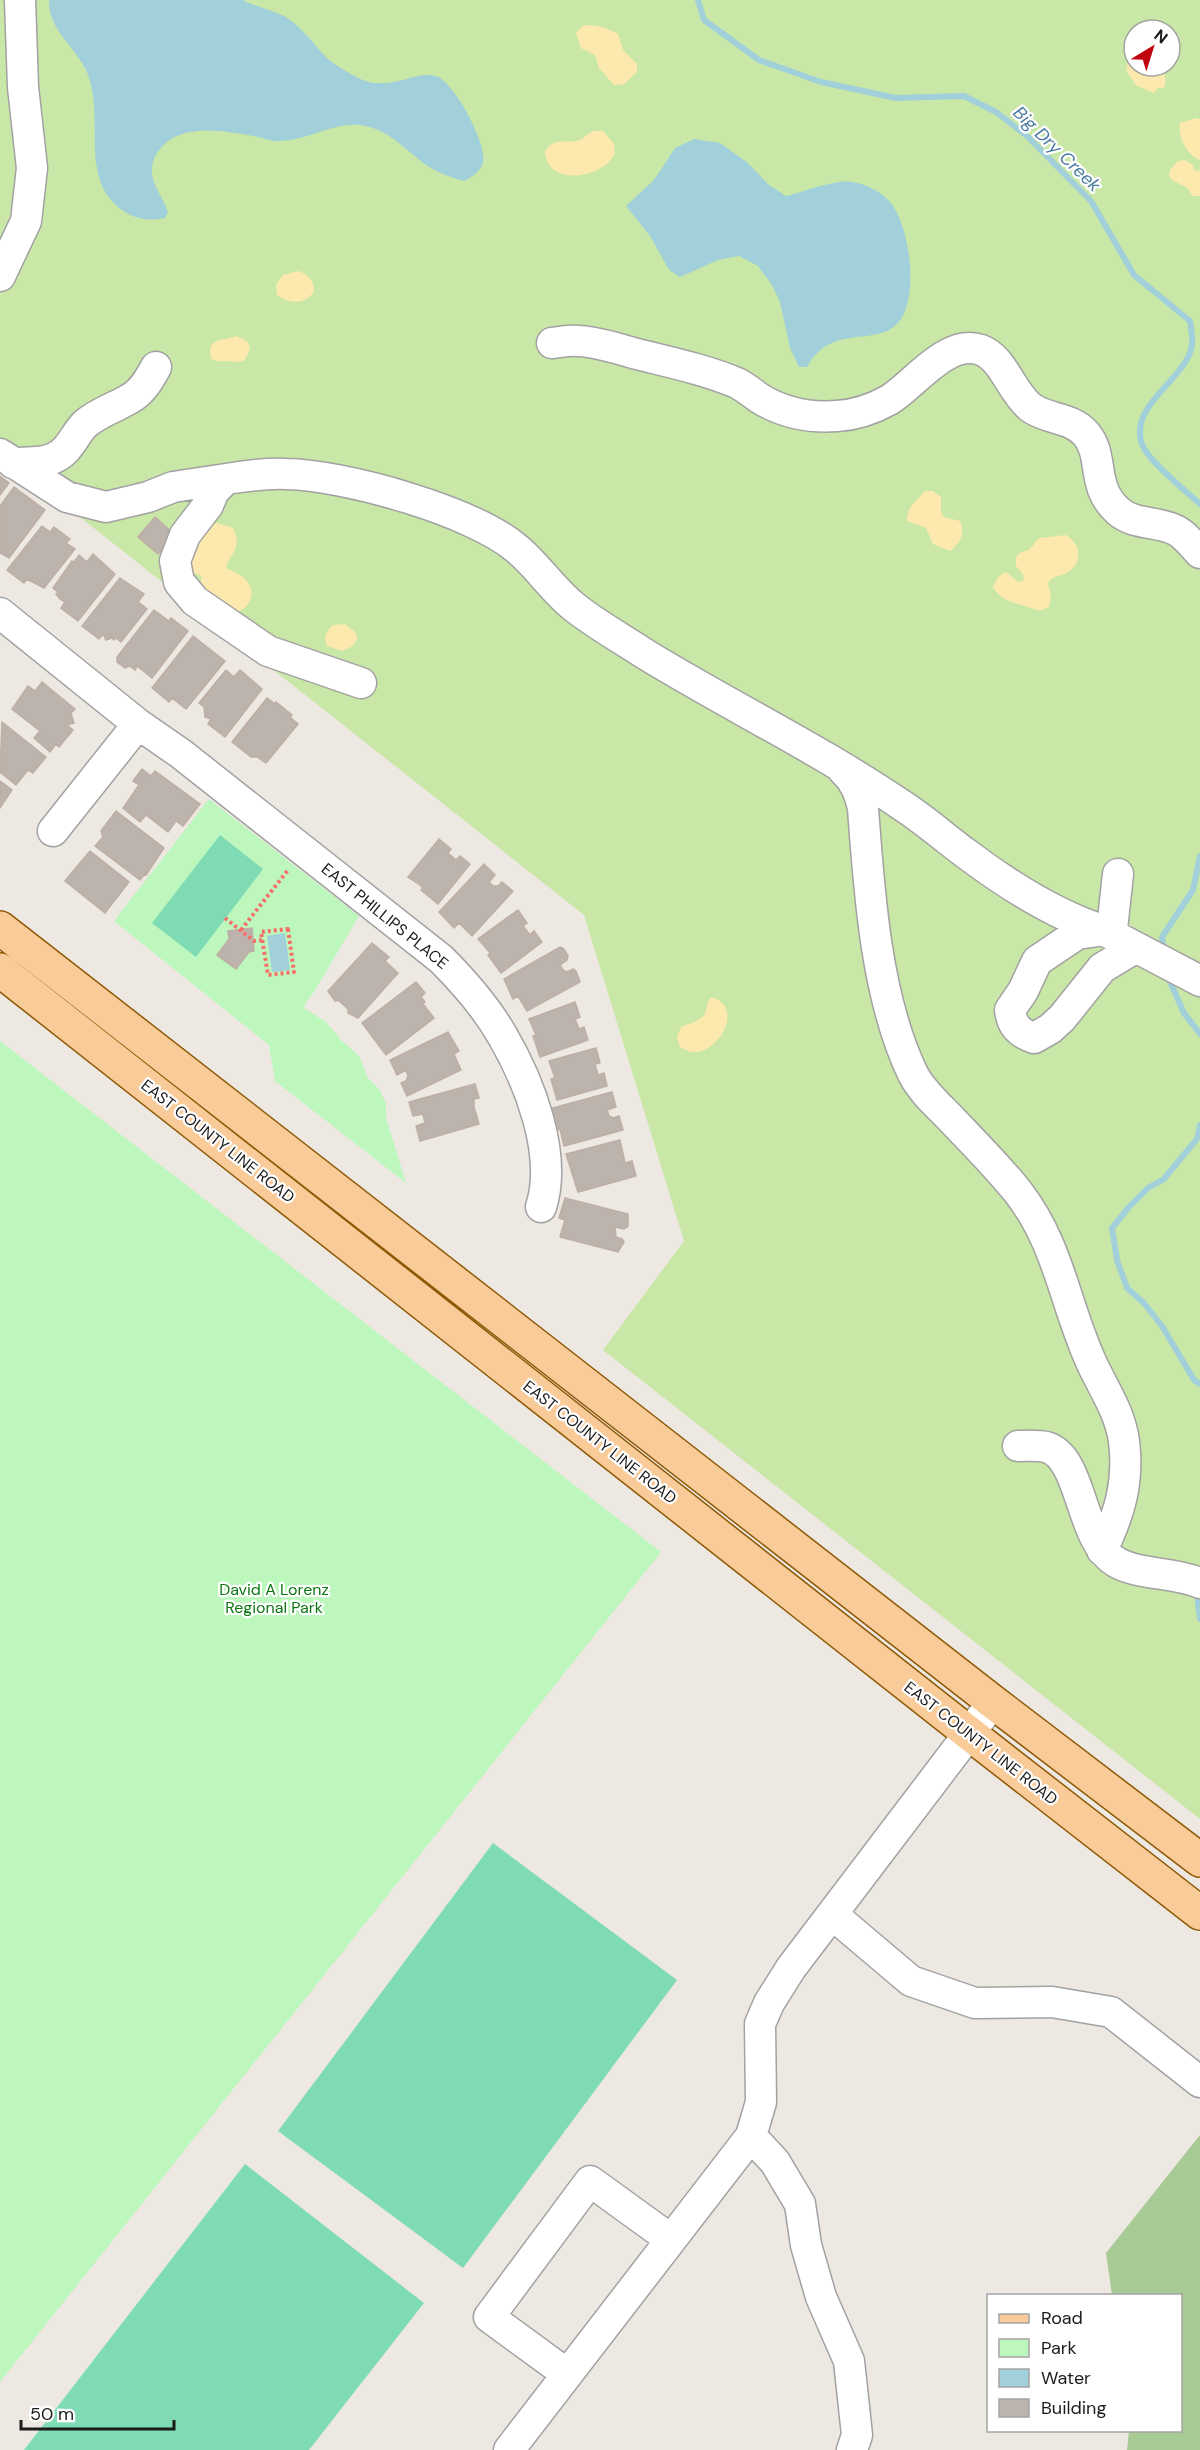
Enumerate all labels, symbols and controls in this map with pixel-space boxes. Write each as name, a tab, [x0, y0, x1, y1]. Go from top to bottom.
north arrow	[1122, 18, 1182, 78]
text: N	[1150, 25, 1172, 48]
water label: Big Dry Creek	[1008, 101, 1107, 198]
street label: EAST PHILLIPS PLACE	[317, 858, 453, 974]
street label: EAST COUNTY LINE ROAD	[137, 1075, 299, 1207]
street label: EAST COUNTY LINE ROAD	[519, 1376, 681, 1508]
park label: David A Lorenz Regional Park	[219, 1579, 329, 1618]
street label: EAST COUNTY LINE ROAD	[900, 1677, 1062, 1809]
legend	[987, 2294, 1182, 2432]
text: Road	[1041, 2306, 1083, 2330]
text: Park	[1041, 2336, 1077, 2360]
text: Water	[1041, 2366, 1091, 2390]
scale bar	[21, 2393, 174, 2431]
text: Building	[1041, 2396, 1106, 2420]
text: 50 m	[30, 2402, 74, 2426]

